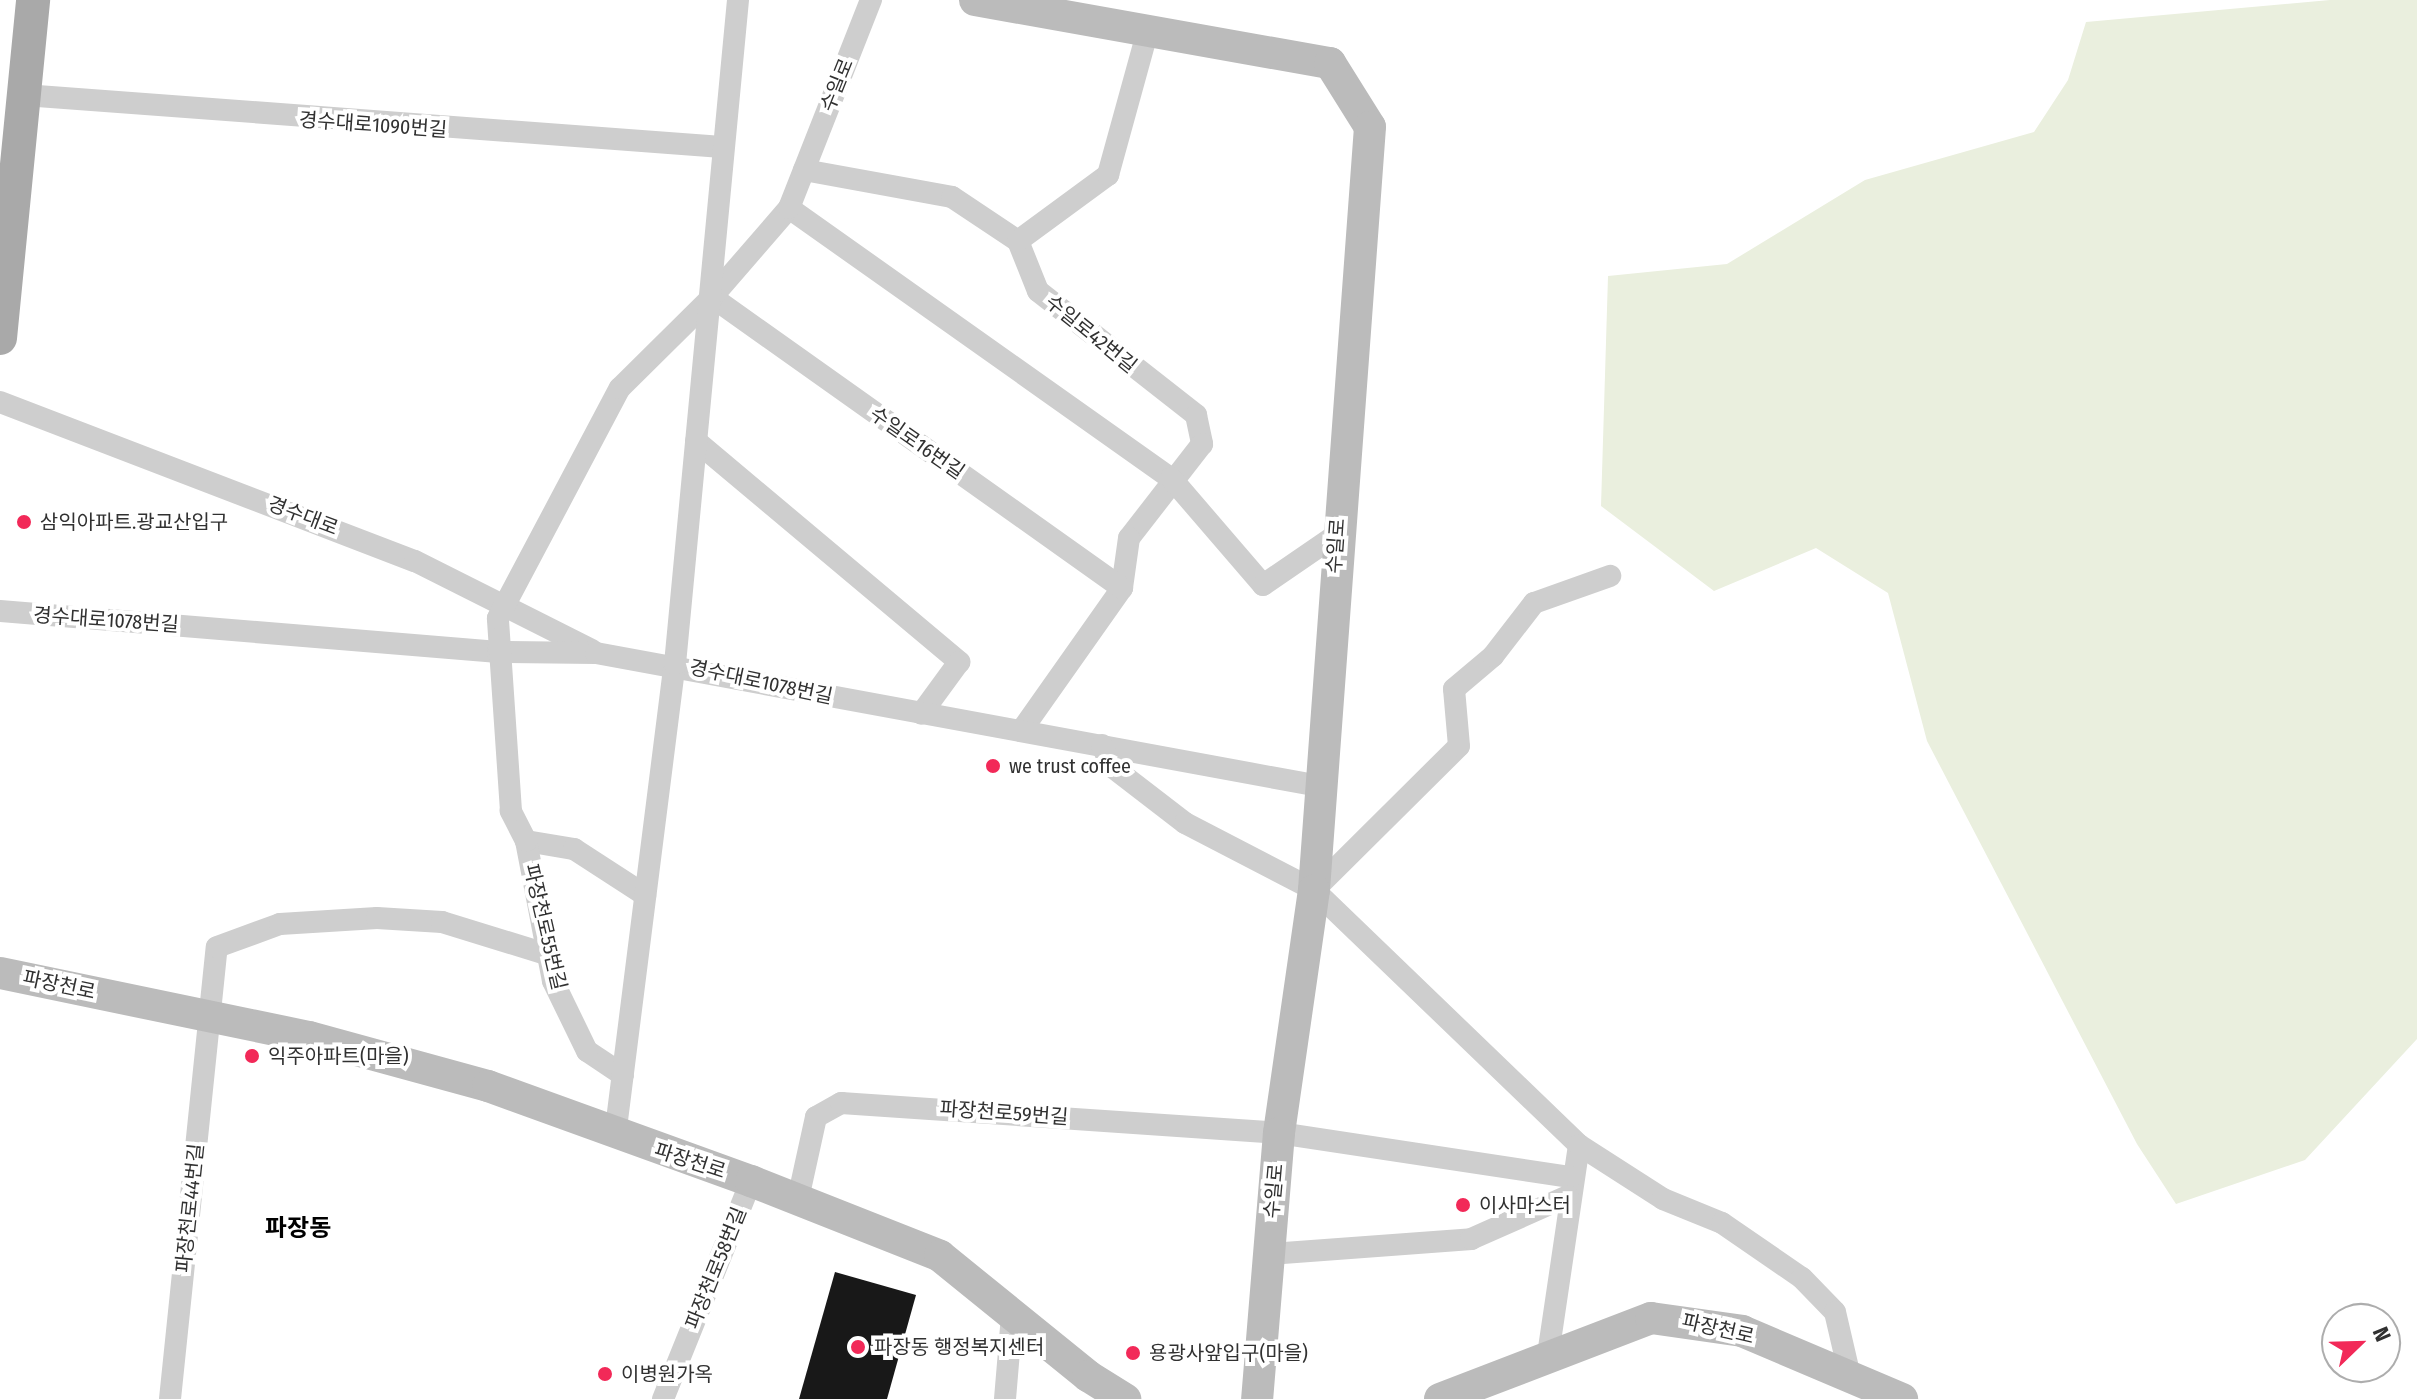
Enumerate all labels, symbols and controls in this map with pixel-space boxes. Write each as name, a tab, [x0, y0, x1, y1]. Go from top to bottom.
street label: 수일로	[816, 55, 858, 115]
street label: 경수대로1090번길	[298, 108, 448, 142]
street label: 수일로42번길	[1041, 290, 1141, 378]
street label: 수일로16번길	[865, 402, 969, 484]
street label: 경수대로	[264, 492, 342, 540]
place label: 삼익아파트.광교산입구	[40, 510, 228, 534]
marker: 삼익아파트.광교산입구	[15, 513, 33, 531]
street label: 수일로	[1322, 518, 1350, 574]
street label: 경수대로1078번길	[32, 603, 180, 637]
street label: 경수대로1078번길	[687, 655, 835, 709]
place label: we trust coffee	[1009, 754, 1131, 778]
marker: we trust coffee	[984, 757, 1002, 775]
street label: 파장천로55번길	[519, 862, 571, 992]
street label: 파장천로	[21, 966, 97, 1004]
place label: 익주아파트(마을)	[268, 1044, 409, 1068]
marker: 익주아파트(마을)	[243, 1047, 261, 1065]
street label: 파장천로59번길	[939, 1097, 1069, 1129]
street label: 파장천로	[651, 1138, 729, 1184]
street label: 파장천로44번길	[171, 1142, 209, 1274]
street label: 수일로	[1260, 1162, 1288, 1220]
place label: 이사마스터	[1479, 1193, 1571, 1217]
marker: 이사마스터	[1454, 1196, 1472, 1214]
street label: 파장천로58번길	[681, 1203, 751, 1333]
district label: 파장동	[265, 1215, 331, 1243]
north arrow	[2321, 1303, 2401, 1383]
street label: 파장천로	[1679, 1309, 1757, 1349]
text: N	[2367, 1323, 2397, 1346]
place label: 파장동 행정복지센터	[874, 1335, 1044, 1359]
marker: 파장동 행정복지센터	[849, 1338, 867, 1356]
place label: 용광사앞입구(마을)	[1149, 1341, 1308, 1365]
marker: 용광사앞입구(마을)	[1124, 1344, 1142, 1362]
place label: 이병원가옥	[621, 1362, 713, 1386]
marker: 이병원가옥	[596, 1365, 614, 1383]

